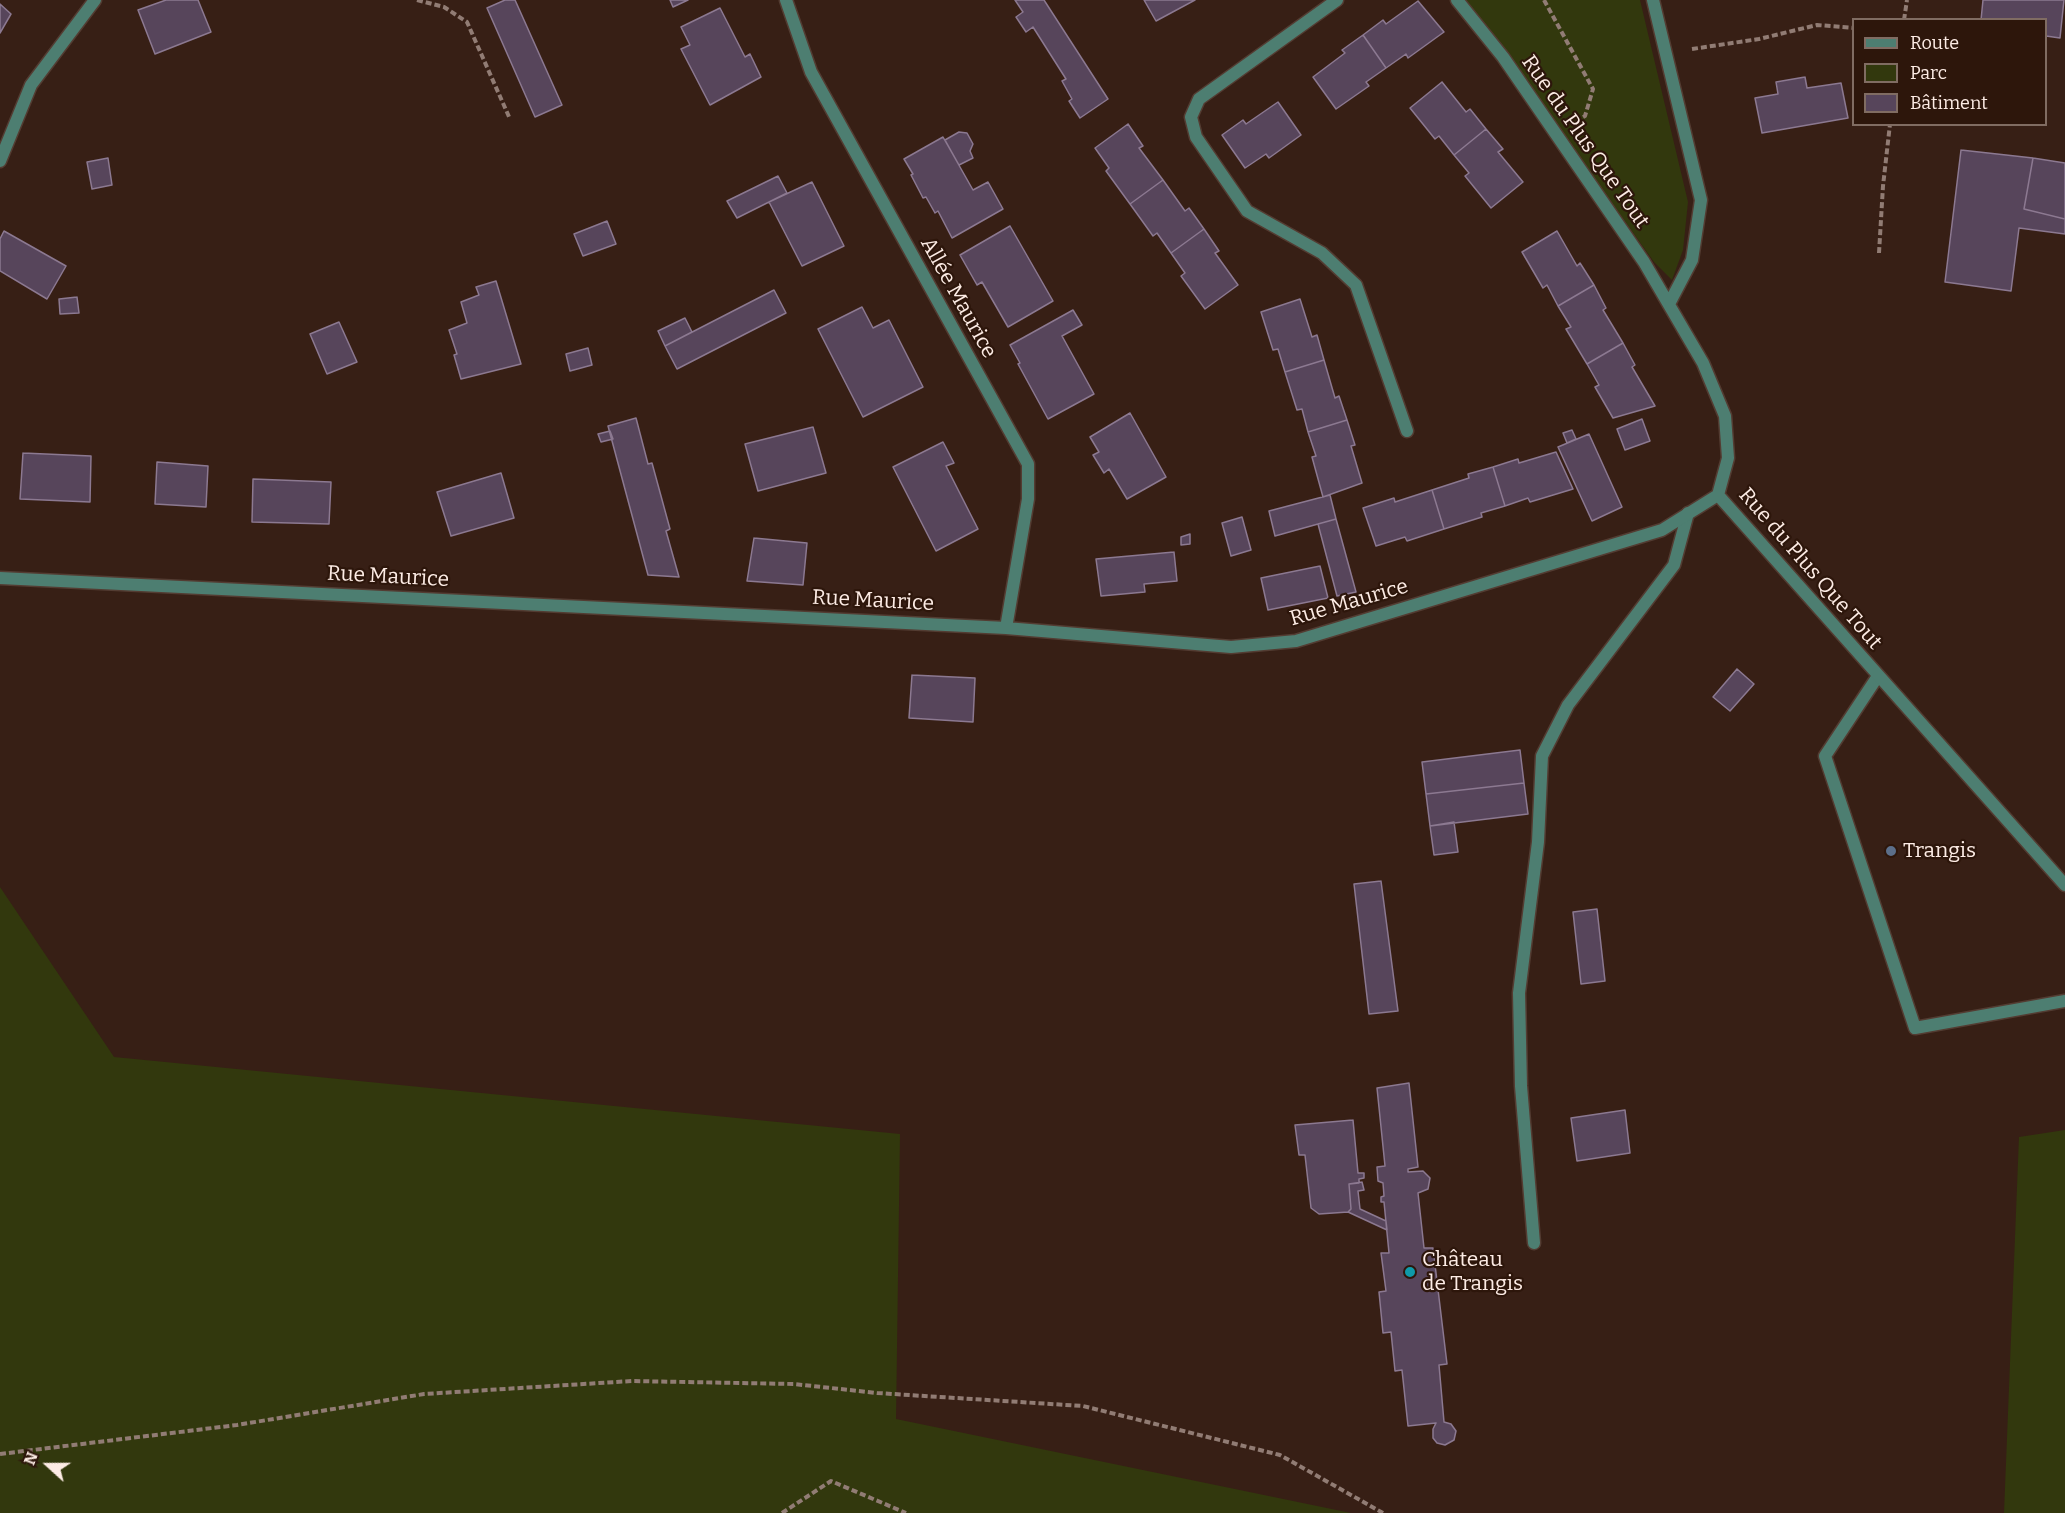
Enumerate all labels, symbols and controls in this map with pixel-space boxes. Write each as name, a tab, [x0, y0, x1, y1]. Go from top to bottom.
legend	[1852, 18, 2047, 126]
text: Route	[1910, 32, 1959, 54]
street label: Rue du Plus Que Tout	[1516, 51, 1654, 233]
text: Parc	[1910, 62, 1947, 84]
text: Bâtiment	[1910, 92, 1988, 114]
street label: Allée Maurice	[915, 233, 1001, 363]
street label: Rue du Plus Que Tout	[1733, 483, 1887, 655]
street label: Rue Maurice	[326, 561, 450, 593]
street label: Rue Maurice	[1287, 574, 1411, 632]
street label: Rue Maurice	[811, 585, 935, 617]
place label: Trangis	[1903, 838, 1976, 864]
marker: Trangis	[1884, 844, 1898, 858]
place label: Château de Trangis	[1422, 1247, 1523, 1297]
marker: Château de Trangis	[1403, 1265, 1417, 1279]
north arrow	[18, 1435, 78, 1495]
text: N	[20, 1449, 42, 1468]

